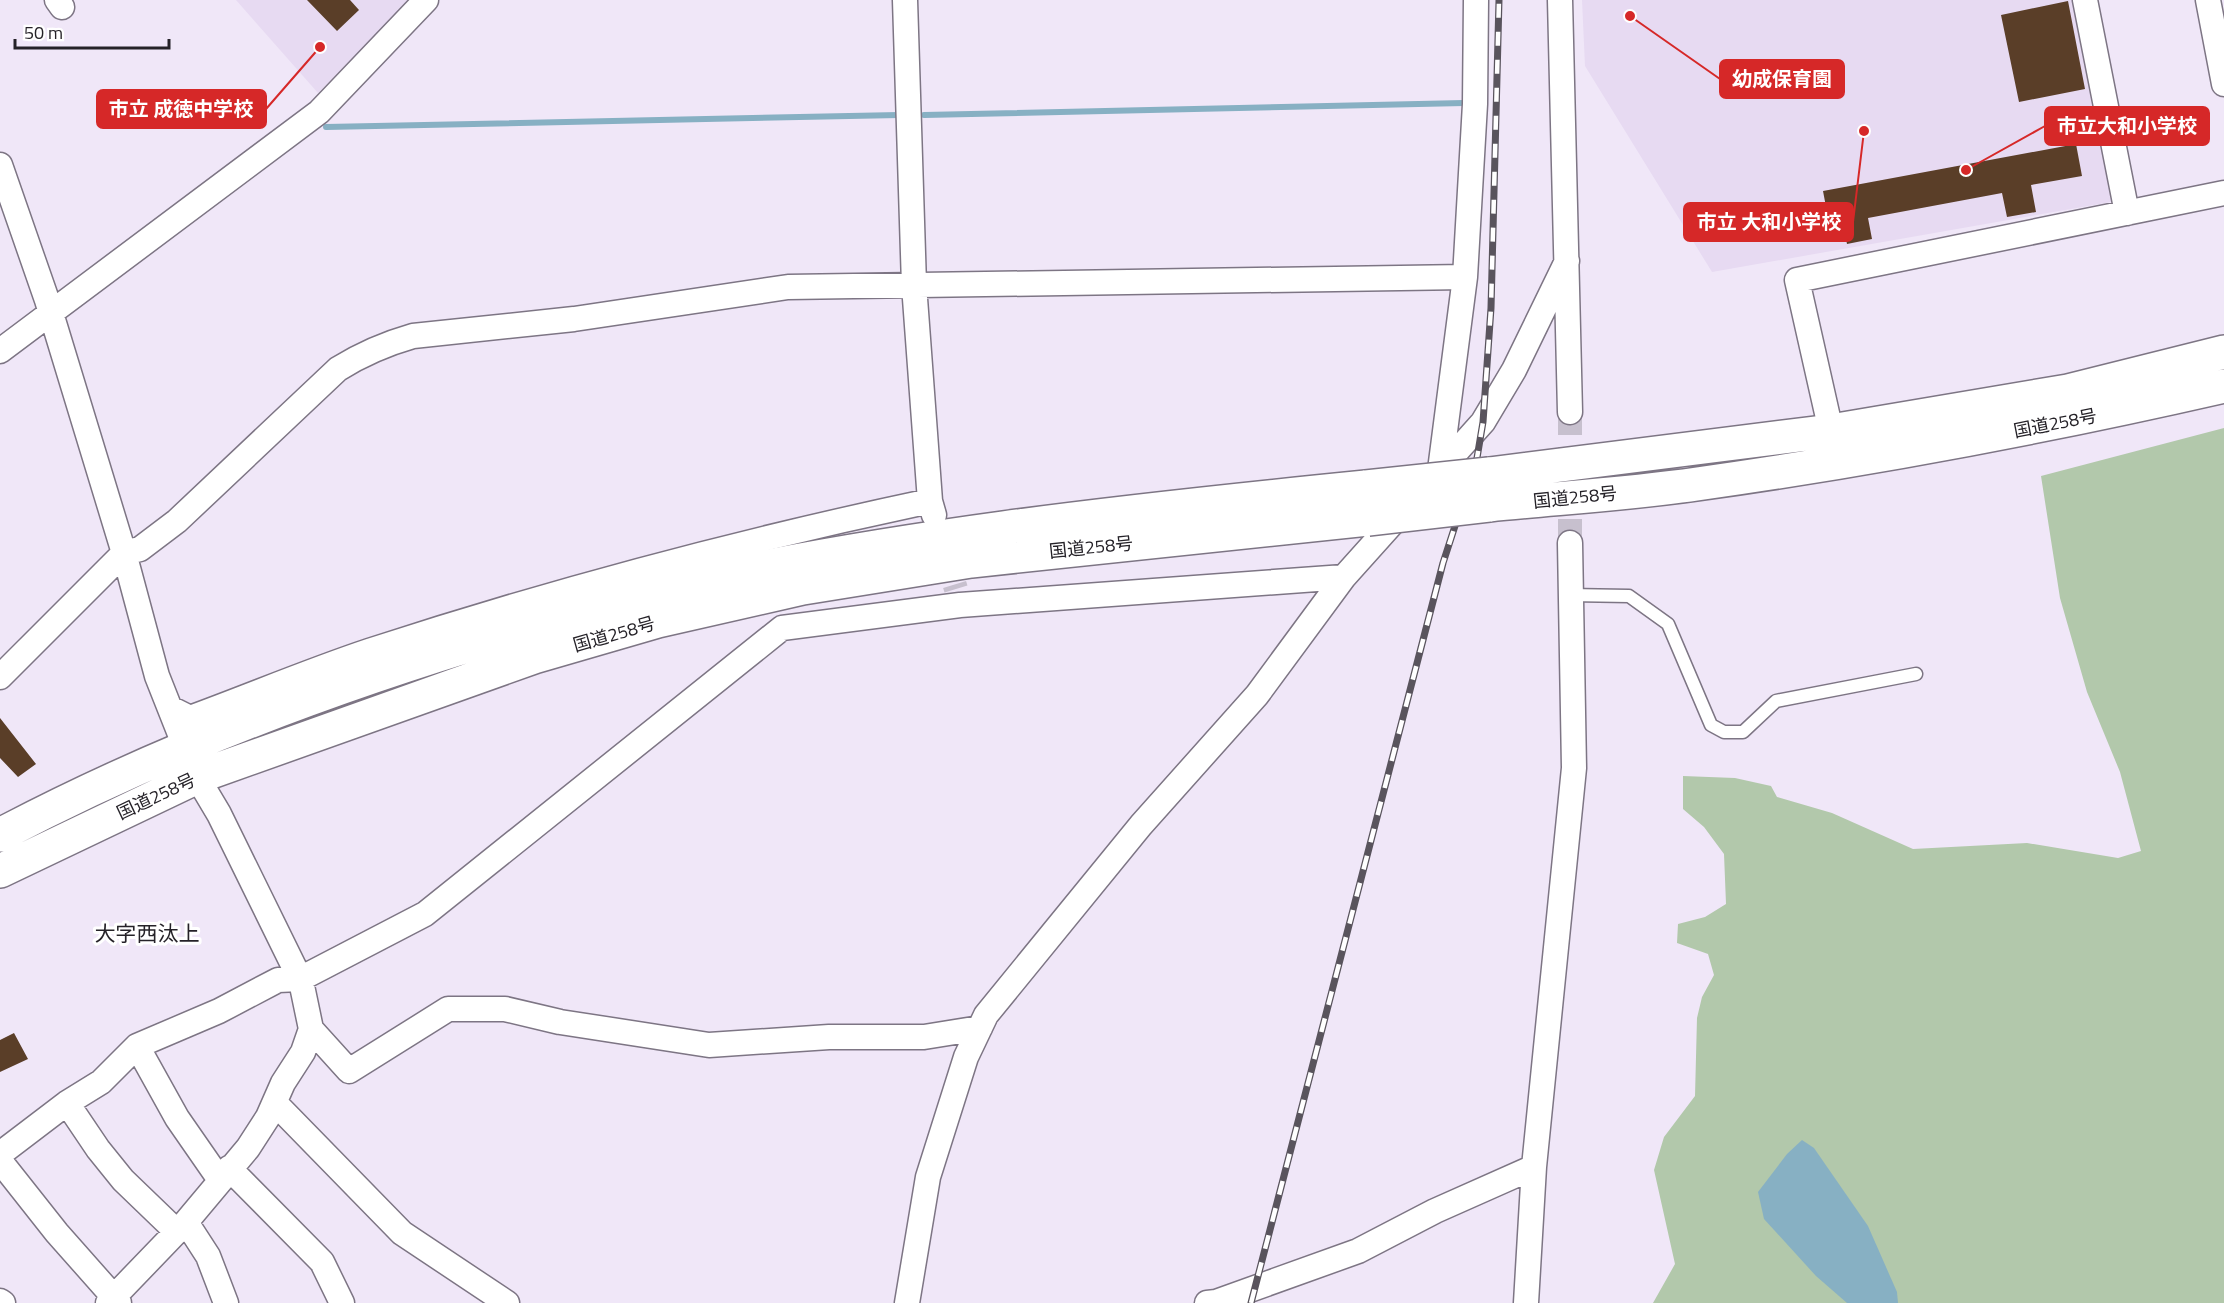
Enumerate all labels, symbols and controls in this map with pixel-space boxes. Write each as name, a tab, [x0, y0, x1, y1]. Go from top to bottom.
scale bar	[15, 12, 170, 50]
text: 50 m	[24, 19, 63, 46]
callout: 幼成保育園	[1720, 60, 1844, 98]
text: 幼成保育園	[1732, 63, 1832, 94]
callout: 市立 成徳中学校	[97, 90, 266, 128]
text: 市立 成徳中学校	[109, 93, 253, 124]
callout: 市立大和小学校	[2045, 107, 2209, 145]
text: 市立大和小学校	[2057, 110, 2197, 141]
callout: 市立 大和小学校	[1684, 203, 1853, 241]
text: 市立 大和小学校	[1697, 206, 1841, 237]
street label: 国道258号	[2011, 402, 2099, 444]
street label: 国道258号	[1532, 479, 1618, 515]
street label: 国道258号	[1048, 529, 1134, 565]
street label: 国道258号	[570, 609, 658, 659]
street label: 国道258号	[112, 766, 200, 826]
district label: 大字西汰上	[95, 917, 200, 949]

